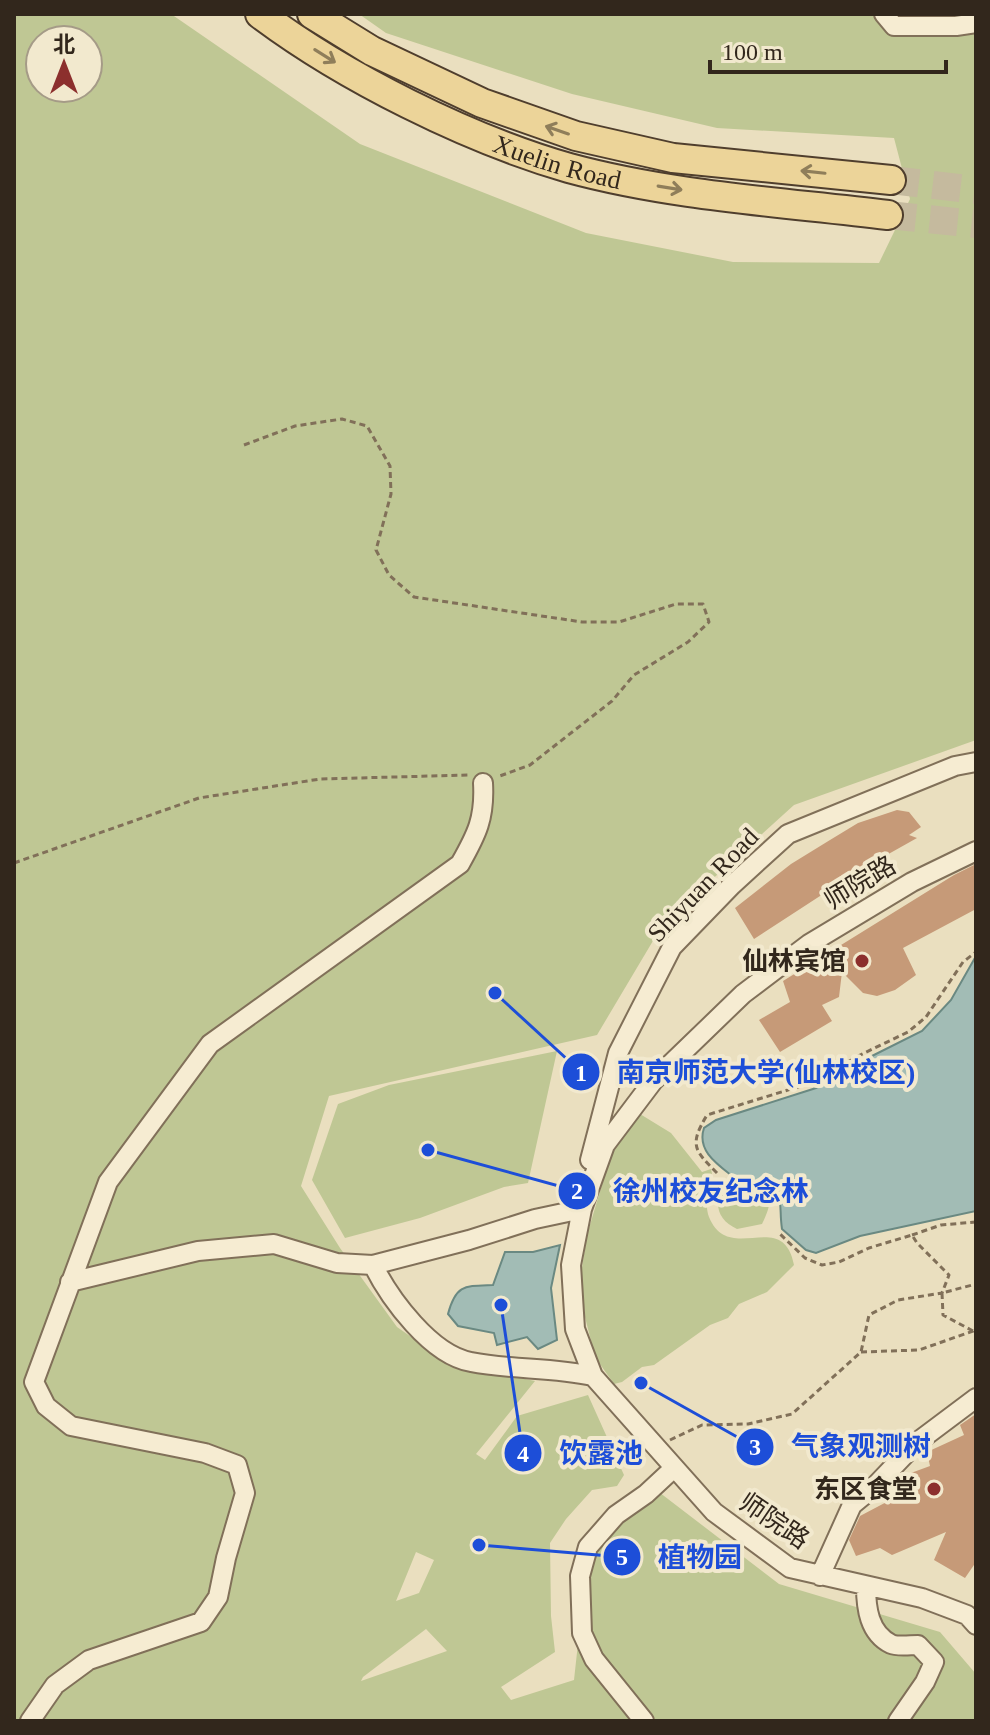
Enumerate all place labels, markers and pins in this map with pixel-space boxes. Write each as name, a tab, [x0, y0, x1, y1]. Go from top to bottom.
place label: 仙林宾馆	[742, 947, 846, 976]
marker: 仙林宾馆	[853, 952, 871, 970]
callout: 南京师范大学(仙林校区)	[561, 1046, 932, 1098]
callout: 徐州校友纪念林	[557, 1165, 825, 1217]
callout: 气象观测树	[735, 1421, 947, 1473]
callout: 饮露池	[503, 1427, 659, 1479]
place label: 东区食堂	[814, 1475, 918, 1504]
marker: 东区食堂	[925, 1480, 943, 1498]
callout: 植物园	[602, 1531, 758, 1583]

